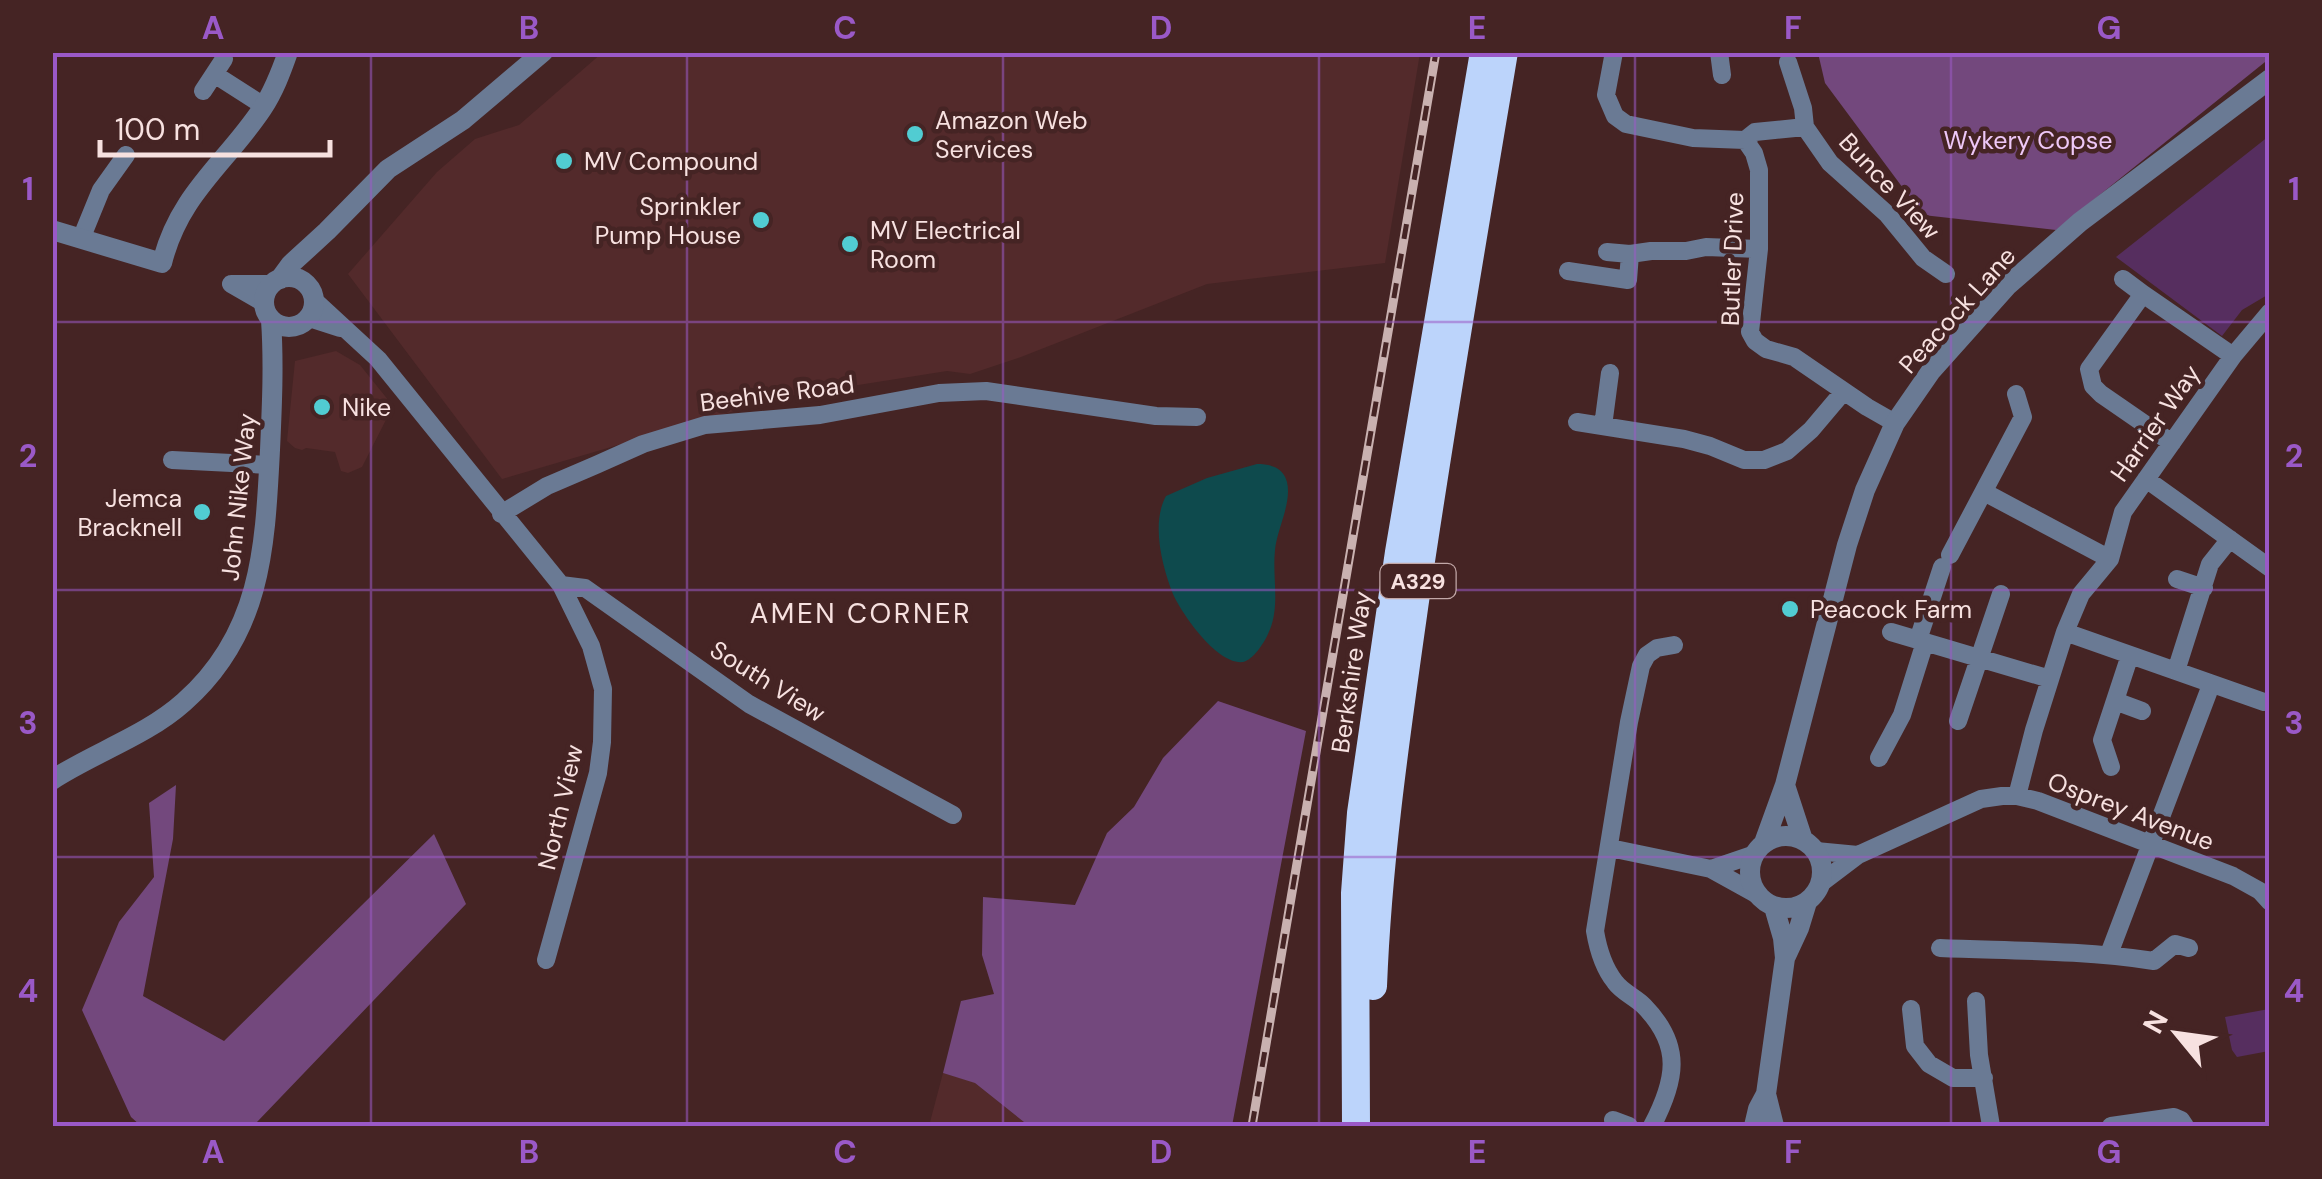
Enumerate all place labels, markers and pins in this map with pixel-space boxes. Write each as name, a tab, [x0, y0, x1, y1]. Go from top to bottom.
place label: Amazon Web Services	[935, 104, 1088, 166]
marker: Amazon Web Services	[904, 123, 926, 145]
place label: MV Compound	[584, 145, 758, 178]
marker: MV Compound	[553, 150, 575, 172]
place label: Sprinkler Pump House	[595, 190, 741, 252]
marker: Sprinkler Pump House	[750, 209, 772, 231]
place label: MV Electrical Room	[870, 214, 1021, 276]
marker: MV Electrical Room	[839, 233, 861, 255]
place label: Nike	[342, 391, 391, 424]
marker: Nike	[311, 396, 333, 418]
place label: Jemca Bracknell	[77, 482, 182, 544]
marker: Jemca Bracknell	[191, 501, 213, 523]
place label: Peacock Farm	[1810, 593, 1972, 626]
marker: Peacock Farm	[1779, 598, 1801, 620]

